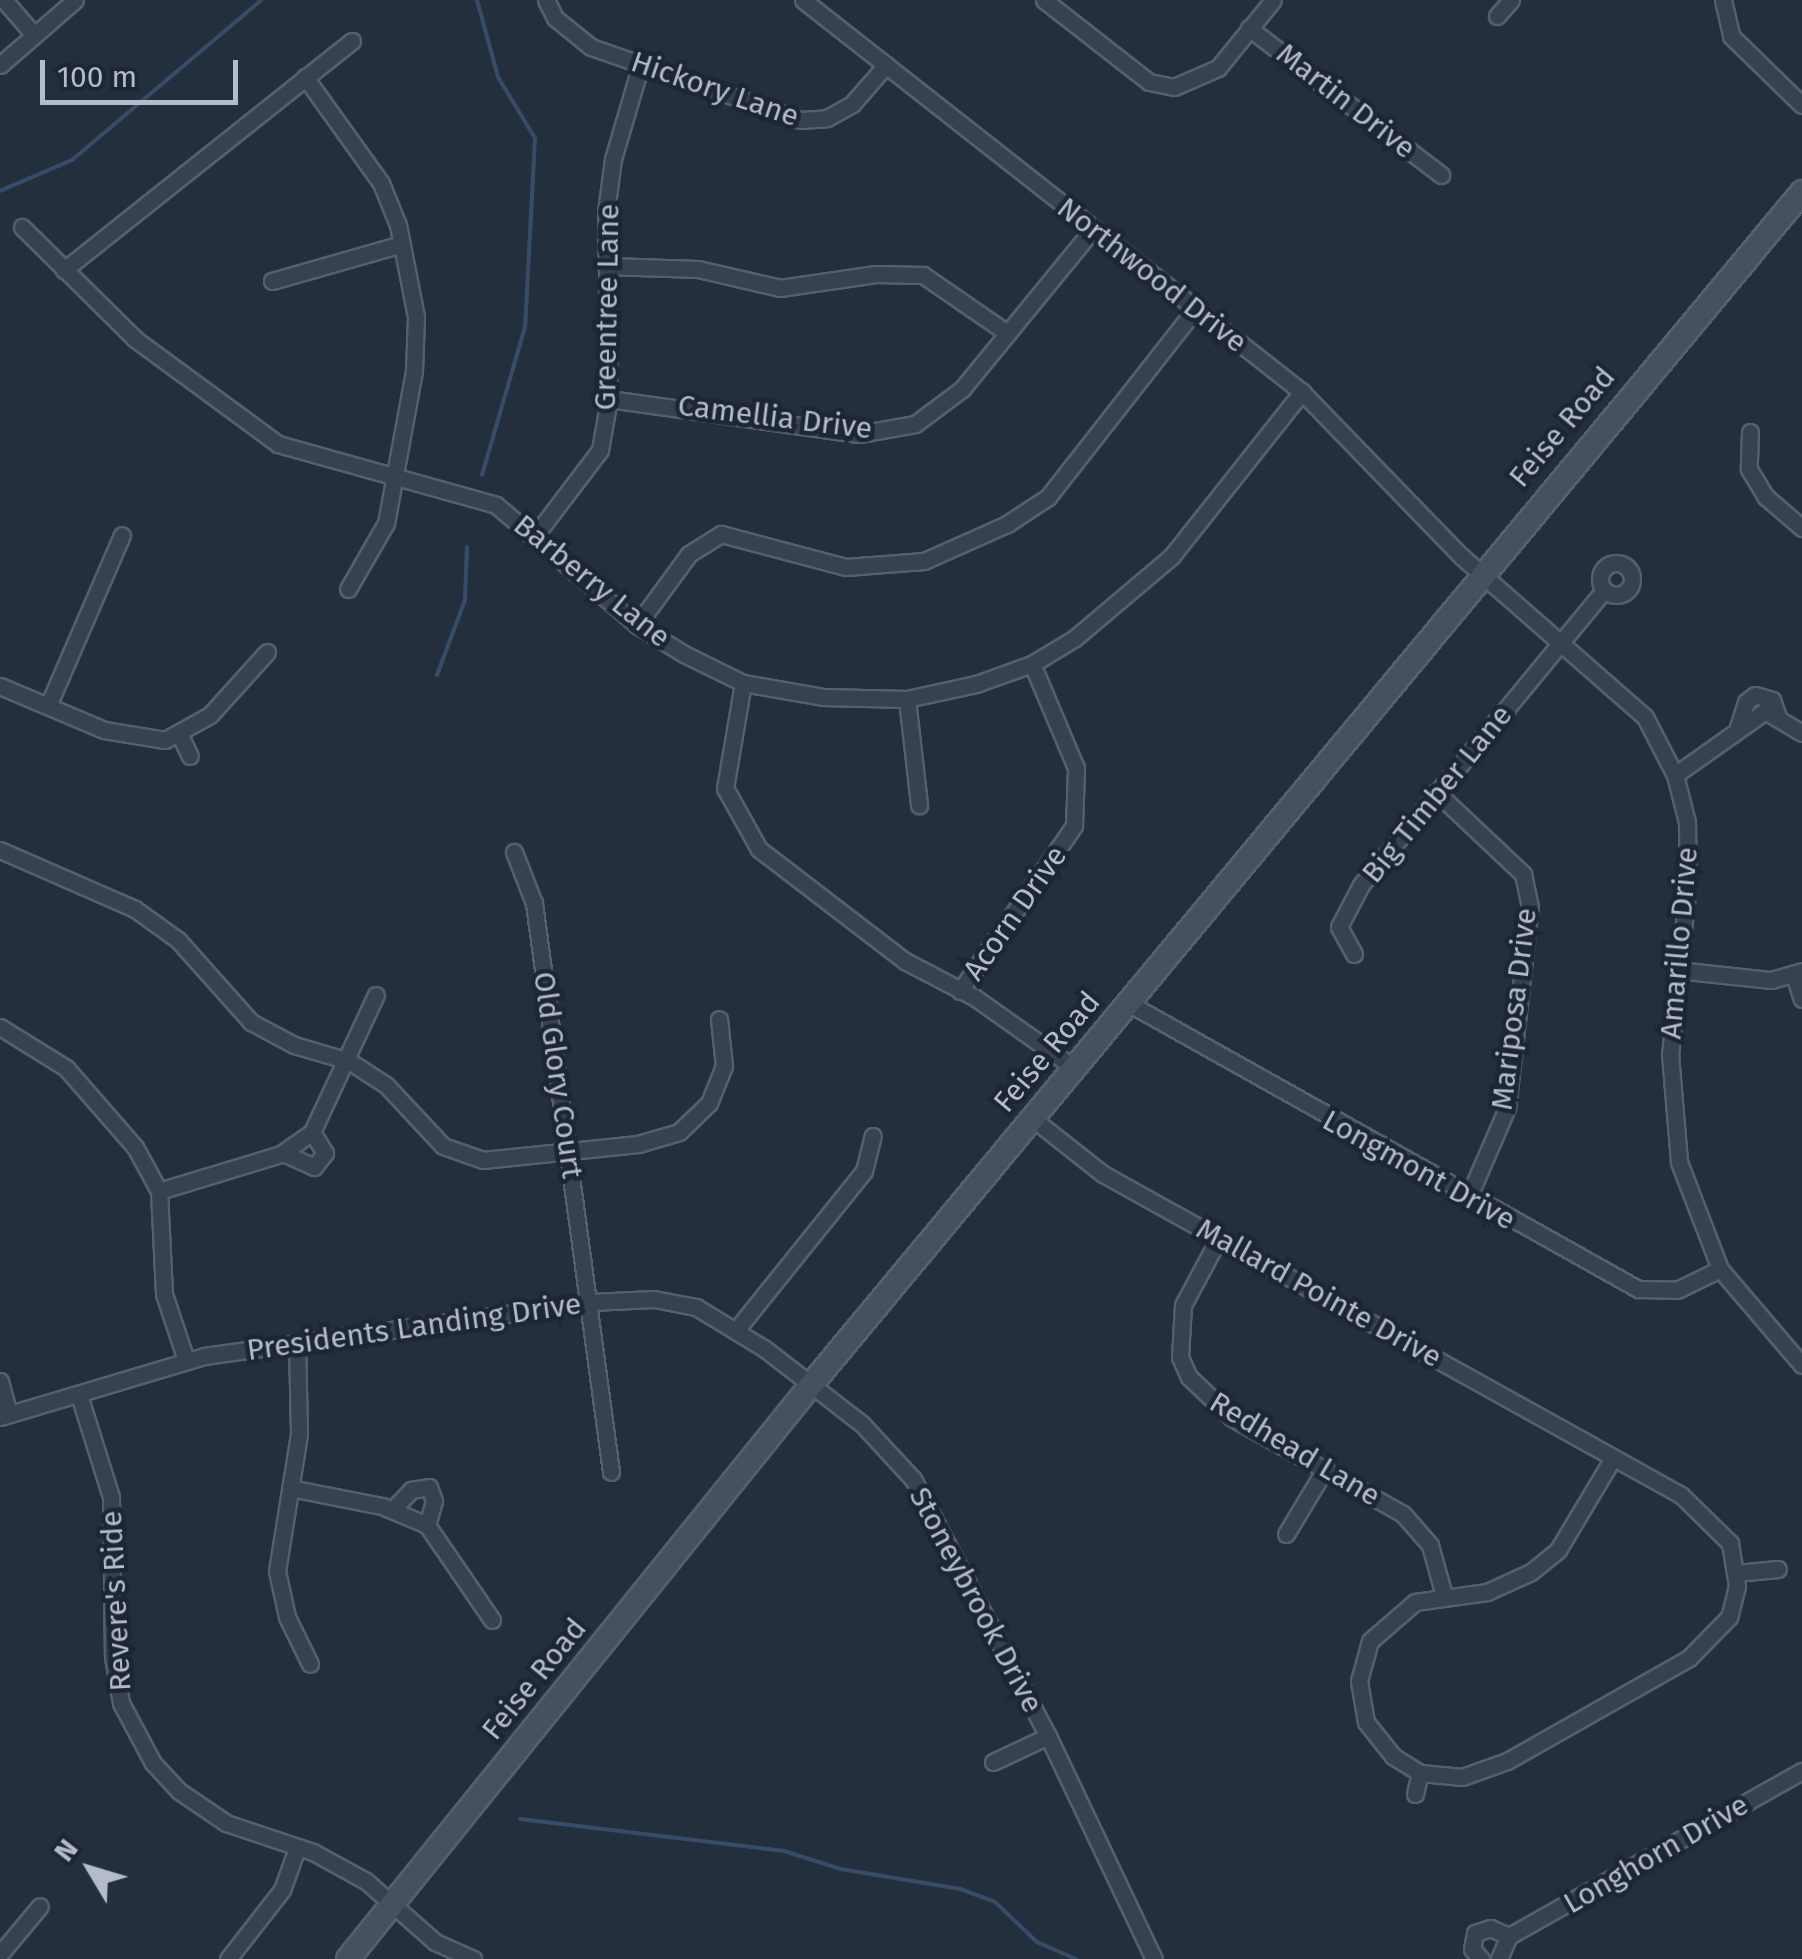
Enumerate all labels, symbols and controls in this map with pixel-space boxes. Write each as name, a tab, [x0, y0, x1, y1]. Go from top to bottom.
street label: Martin Drive	[1269, 36, 1423, 166]
scale bar	[45, 40, 242, 102]
street label: Hickory Lane	[626, 43, 804, 135]
text: 100 m	[57, 59, 137, 95]
street label: Northwood Drive	[1050, 190, 1254, 360]
street label: Greentree Lane	[587, 203, 627, 411]
street label: Feise Road	[1501, 360, 1623, 494]
street label: Camellia Drive	[676, 387, 874, 447]
street label: Barberry Lane	[506, 507, 678, 655]
street label: Big Timber Lane	[1354, 698, 1520, 890]
street label: Acorn Drive	[956, 839, 1074, 987]
street label: Amarillo Drive	[1653, 846, 1705, 1040]
street label: Mariposa Drive	[1484, 906, 1544, 1112]
street label: Old Glory Court	[526, 969, 590, 1181]
street label: Feise Road	[986, 985, 1108, 1119]
street label: Longmont Drive	[1316, 1102, 1522, 1238]
street label: Mallard Pointe Drive	[1190, 1211, 1448, 1375]
street label: Presidents Landing Drive	[244, 1286, 584, 1368]
street label: Redhead Lane	[1203, 1384, 1387, 1514]
street label: Stoneybrook Drive	[901, 1481, 1051, 1719]
street label: Revere's Ride	[93, 1510, 139, 1692]
street label: Feise Road	[474, 1611, 594, 1747]
street label: Longhorn Drive	[1557, 1787, 1755, 1921]
north arrow	[40, 1819, 140, 1919]
text: N	[47, 1833, 85, 1868]

